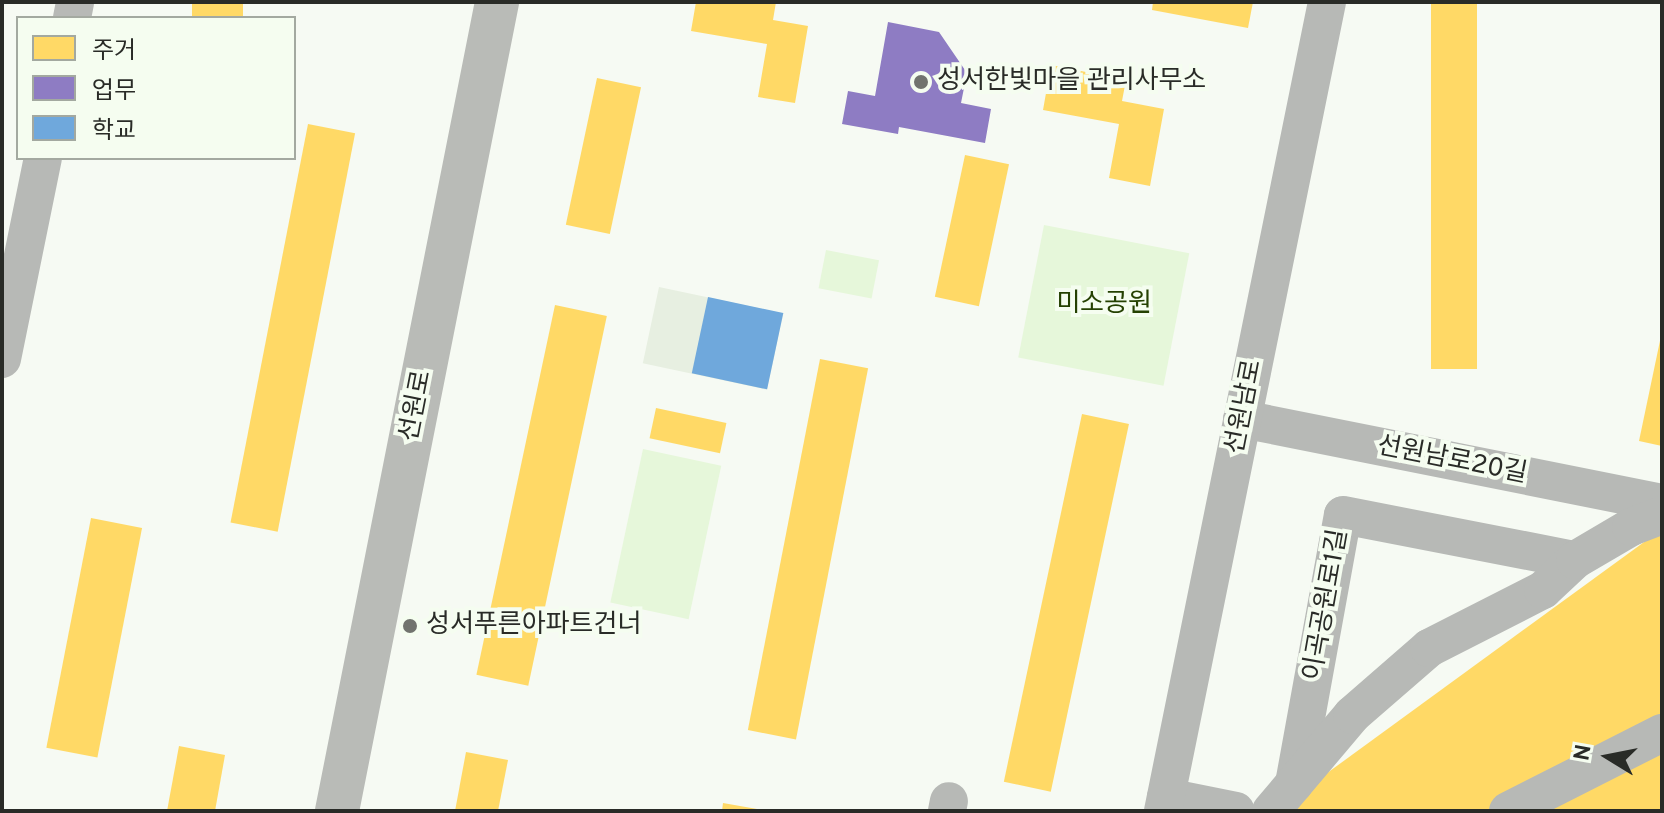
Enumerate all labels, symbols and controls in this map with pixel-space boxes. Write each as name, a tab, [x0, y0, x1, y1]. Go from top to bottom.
legend	[16, 16, 296, 160]
text: 주거	[92, 37, 136, 67]
place label: 성서한빛마을 관리사무소	[937, 66, 1206, 98]
marker: 성서한빛마을 관리사무소	[912, 73, 930, 91]
text: 업무	[92, 77, 136, 107]
text: 학교	[92, 117, 136, 147]
park label: 미소공원	[1056, 289, 1152, 321]
street label: 선원남로	[1221, 357, 1269, 457]
street label: 선원로	[395, 368, 439, 444]
street label: 선원남로20길	[1374, 431, 1530, 491]
street label: 이곡공원로1길	[1298, 527, 1356, 683]
place label: 성서푸른아파트건너	[426, 610, 641, 642]
marker: 성서푸른아파트건너	[401, 617, 419, 635]
north arrow	[1568, 717, 1648, 797]
text: N	[1569, 743, 1599, 763]

